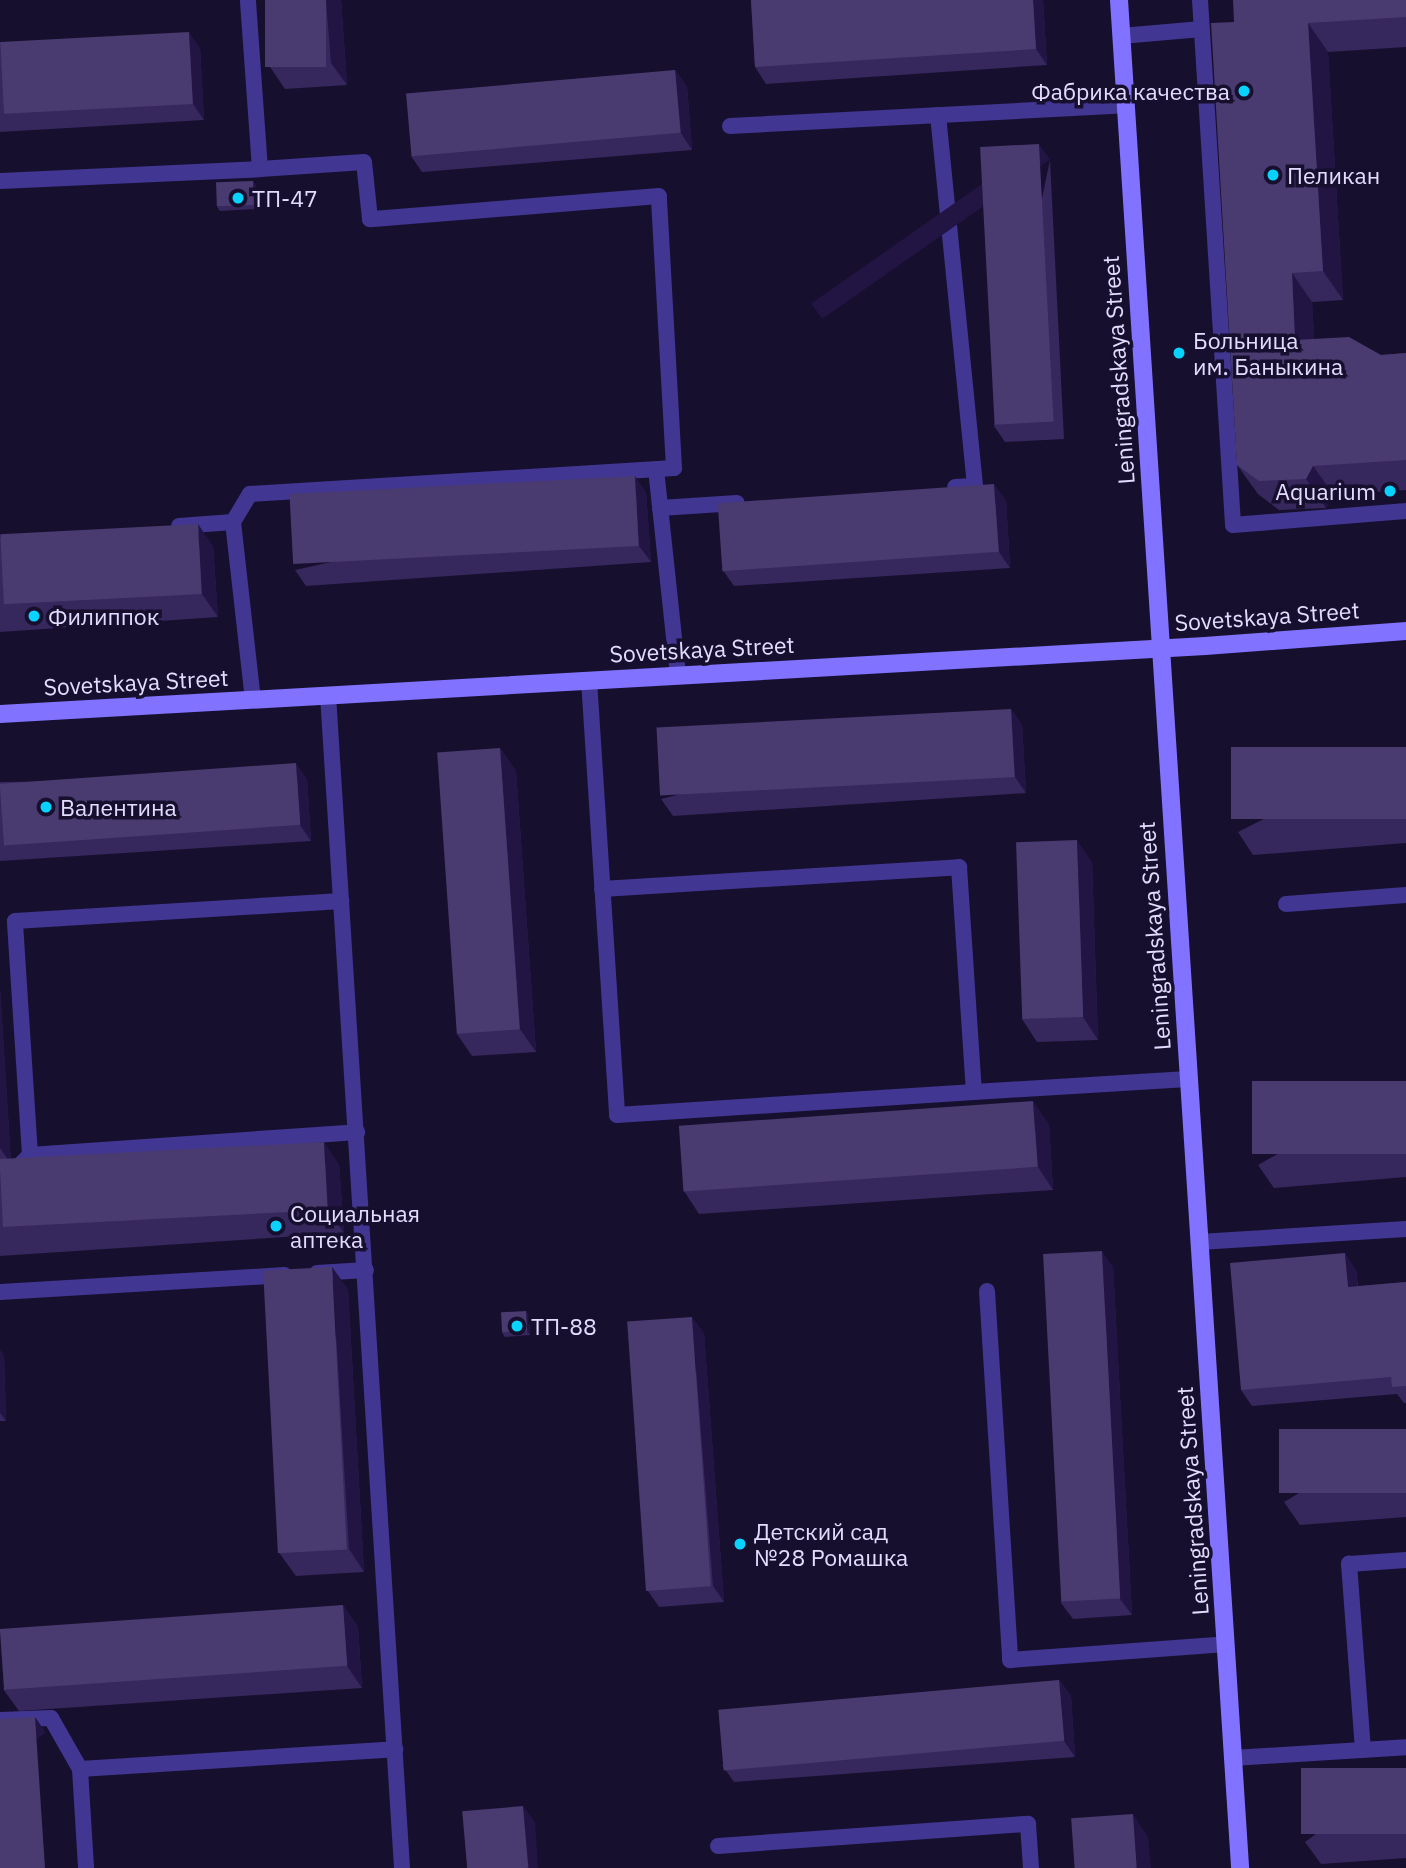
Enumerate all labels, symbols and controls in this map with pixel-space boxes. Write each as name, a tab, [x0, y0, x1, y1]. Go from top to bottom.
place label: Фабрика качества	[1031, 77, 1230, 105]
marker: Фабрика качества	[1236, 83, 1252, 99]
place label: Пеликан	[1287, 161, 1380, 189]
marker: Пеликан	[1265, 167, 1281, 183]
place label: ТП-47	[252, 184, 318, 212]
marker: ТП-47	[230, 190, 246, 206]
street label: Leningradskaya Street	[1096, 255, 1140, 485]
place label: Больница им. Баныкина	[1193, 326, 1343, 380]
marker: Больница им. Баныкина	[1171, 345, 1187, 361]
place label: Aquarium	[1275, 477, 1376, 505]
marker: Aquarium	[1382, 483, 1398, 499]
street label: Sovetskaya Street	[1174, 596, 1360, 636]
place label: Филиппок	[48, 602, 159, 630]
marker: Филиппок	[26, 608, 42, 624]
street label: Sovetskaya Street	[609, 630, 795, 668]
street label: Sovetskaya Street	[43, 663, 229, 701]
place label: Валентина	[60, 793, 177, 821]
marker: Валентина	[38, 799, 54, 815]
street label: Leningradskaya Street	[1132, 821, 1176, 1051]
place label: Социальная аптека	[290, 1199, 420, 1253]
marker: Социальная аптека	[268, 1218, 284, 1234]
place label: ТП-88	[531, 1312, 597, 1340]
marker: ТП-88	[509, 1318, 525, 1334]
street label: Leningradskaya Street	[1170, 1386, 1214, 1616]
place label: Детский сад №28 Ромашка	[754, 1517, 908, 1571]
marker: Детский сад №28 Ромашка	[732, 1536, 748, 1552]

